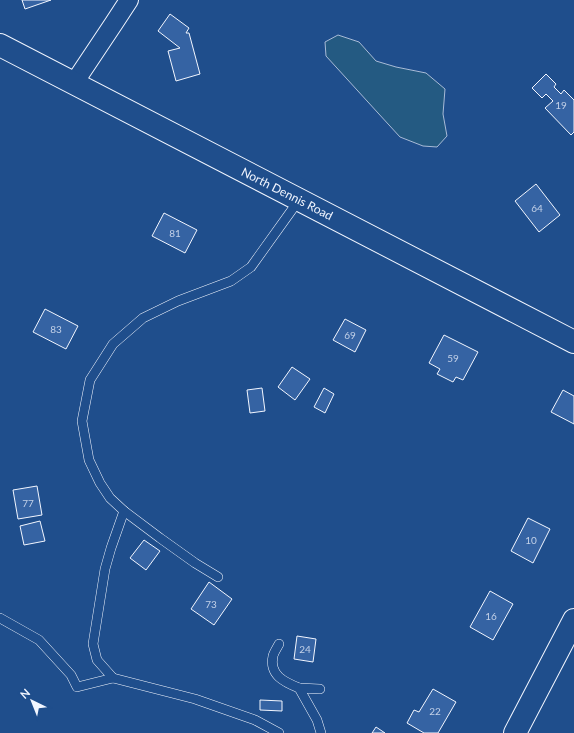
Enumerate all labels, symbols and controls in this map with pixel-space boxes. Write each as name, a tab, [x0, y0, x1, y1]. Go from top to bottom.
house number: 19	[555, 99, 567, 111]
street label: North Dennis Road	[239, 164, 336, 223]
house number: 64	[531, 202, 543, 214]
house number: 81	[169, 227, 181, 239]
house number: 83	[50, 323, 62, 335]
house number: 69	[344, 329, 356, 341]
house number: 59	[447, 352, 459, 364]
house number: 77	[22, 497, 34, 509]
house number: 10	[525, 534, 537, 546]
house number: 73	[205, 598, 217, 610]
house number: 16	[485, 610, 497, 622]
house number: 24	[299, 643, 311, 655]
north arrow	[12, 681, 52, 721]
text: N	[17, 686, 32, 701]
house number: 22	[429, 705, 441, 717]

